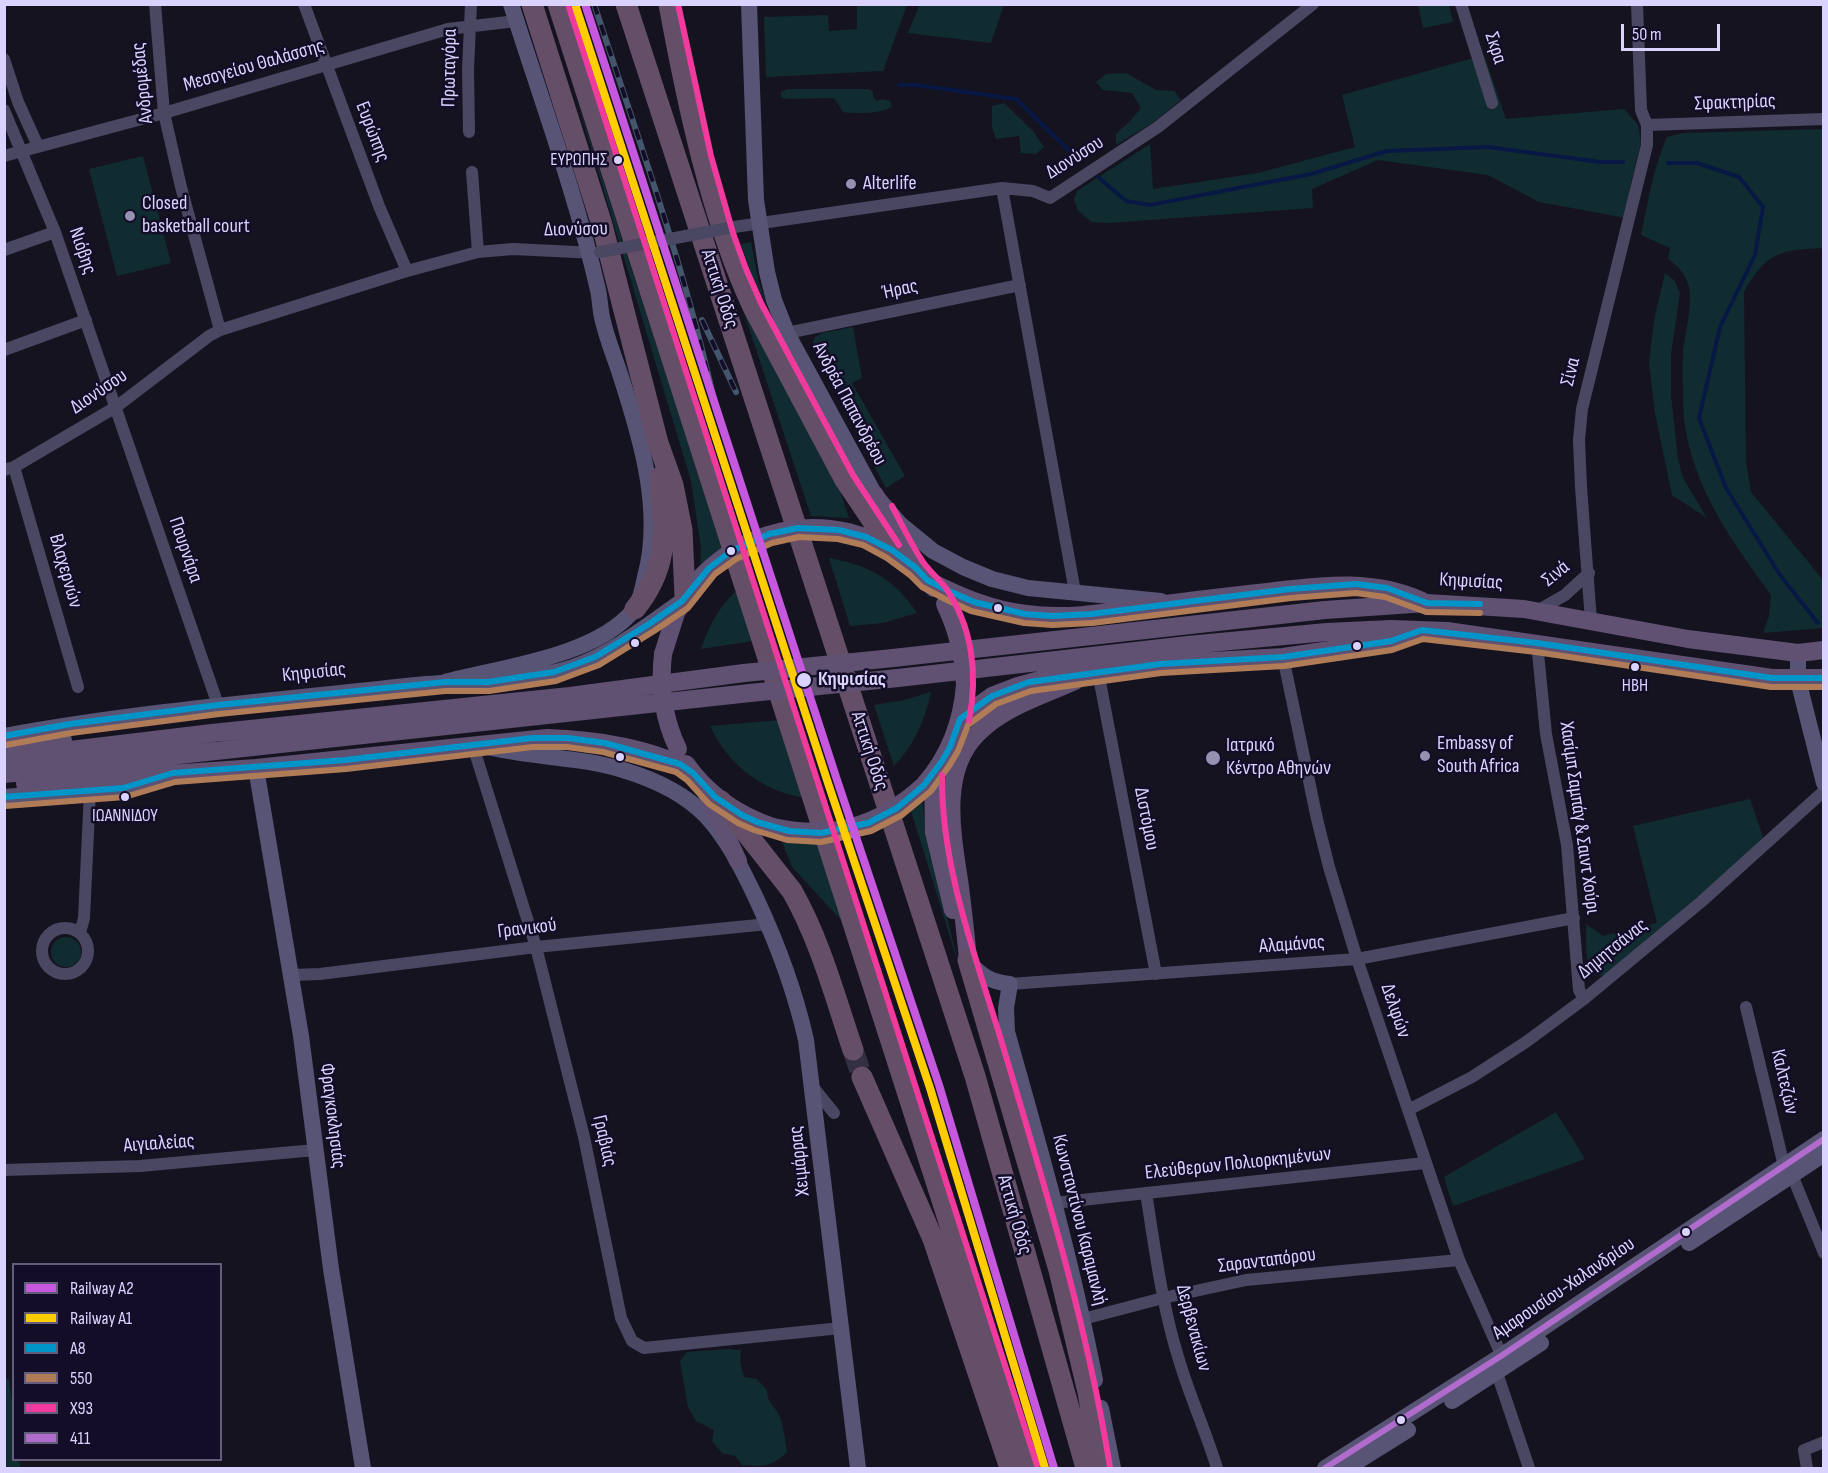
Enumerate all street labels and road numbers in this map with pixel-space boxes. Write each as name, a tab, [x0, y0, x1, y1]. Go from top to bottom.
street label: Πρωταγόρα	[437, 29, 463, 107]
street label: Σκρα	[1479, 29, 1511, 67]
street label: Μεσογείου Θαλάσσης	[181, 34, 327, 98]
street label: Ανδρομέδας	[127, 41, 159, 125]
street label: Σφακτηρίας	[1694, 90, 1776, 116]
street label: Ευρώπης	[350, 98, 394, 166]
street label: Διονύσου	[1042, 131, 1108, 185]
street label: Διονύσου	[544, 217, 608, 243]
street label: Νιόβης	[63, 224, 101, 278]
street label: Αττική Οδός	[695, 246, 743, 332]
street label: Ήρας	[880, 275, 920, 305]
street label: Ανδρέα Παπανδρέου	[806, 338, 892, 470]
street label: Σίνα	[1556, 355, 1586, 389]
street label: Διονύσου	[66, 364, 132, 420]
street label: Πουρνάρα	[163, 514, 207, 586]
street label: Βλαχερνών	[43, 531, 87, 611]
street label: Σινά	[1537, 556, 1575, 592]
street label: Κηφισίας	[1439, 568, 1503, 596]
street label: Κηφισίας	[281, 658, 347, 688]
street label: Αττική Οδός	[845, 708, 893, 794]
street label: Χασίμπ Σαμπάγ & Σαιντ Χούρι	[1554, 720, 1604, 916]
street label: Διστόμου	[1128, 786, 1164, 852]
street label: Γρανικού	[496, 913, 558, 945]
street label: Δημητσάνας	[1573, 914, 1653, 984]
street label: Αλαμάνας	[1258, 931, 1326, 959]
street label: Δελφών	[1375, 981, 1415, 1041]
street label: Καλτεζών	[1765, 1047, 1803, 1117]
street label: Φραγκοκλησιάς	[314, 1062, 350, 1170]
street label: Γραβιάς	[586, 1113, 622, 1169]
street label: Χειμάρρας	[784, 1125, 816, 1197]
street label: Αιγιαλείας	[123, 1130, 195, 1158]
street label: Κωνσταντίνου Καραμανλή	[1046, 1132, 1112, 1308]
street label: Ελεύθερων Πολιορκημένων	[1144, 1142, 1332, 1186]
street label: Αττική Οδός	[991, 1172, 1037, 1258]
street label: Αμαρουσίου-Χαλανδρίου	[1488, 1232, 1640, 1346]
street label: Σαρανταπόρου	[1217, 1243, 1317, 1279]
street label: Δερβενακίων	[1170, 1282, 1216, 1374]

